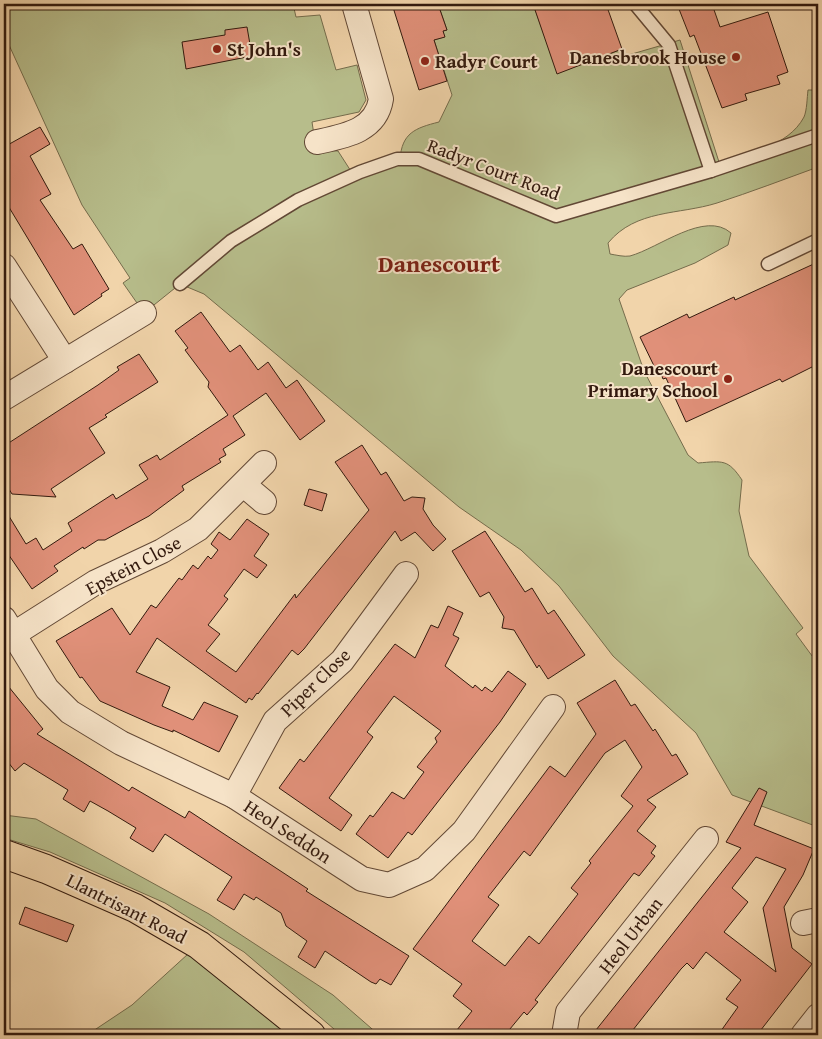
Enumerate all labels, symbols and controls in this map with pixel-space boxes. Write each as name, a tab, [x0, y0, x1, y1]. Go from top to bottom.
place label: St John's	[227, 35, 301, 63]
marker: St John's	[211, 43, 223, 55]
place label: Danesbrook House	[569, 43, 726, 71]
place label: Radyr Court	[435, 47, 539, 75]
marker: Danesbrook House	[730, 51, 742, 63]
marker: Radyr Court	[419, 55, 431, 67]
street label: Radyr Court Road	[423, 131, 565, 208]
district label: Danescourt	[378, 246, 500, 281]
place label: Danescourt Primary School	[588, 354, 719, 404]
marker: Danescourt Primary School	[722, 373, 734, 385]
street label: Epstein Close	[80, 528, 186, 602]
street label: Piper Close	[273, 641, 357, 723]
street label: Heol Seddon	[239, 792, 338, 870]
street label: Llantrisant Road	[62, 866, 193, 951]
street label: Heol Urban	[591, 890, 669, 979]

